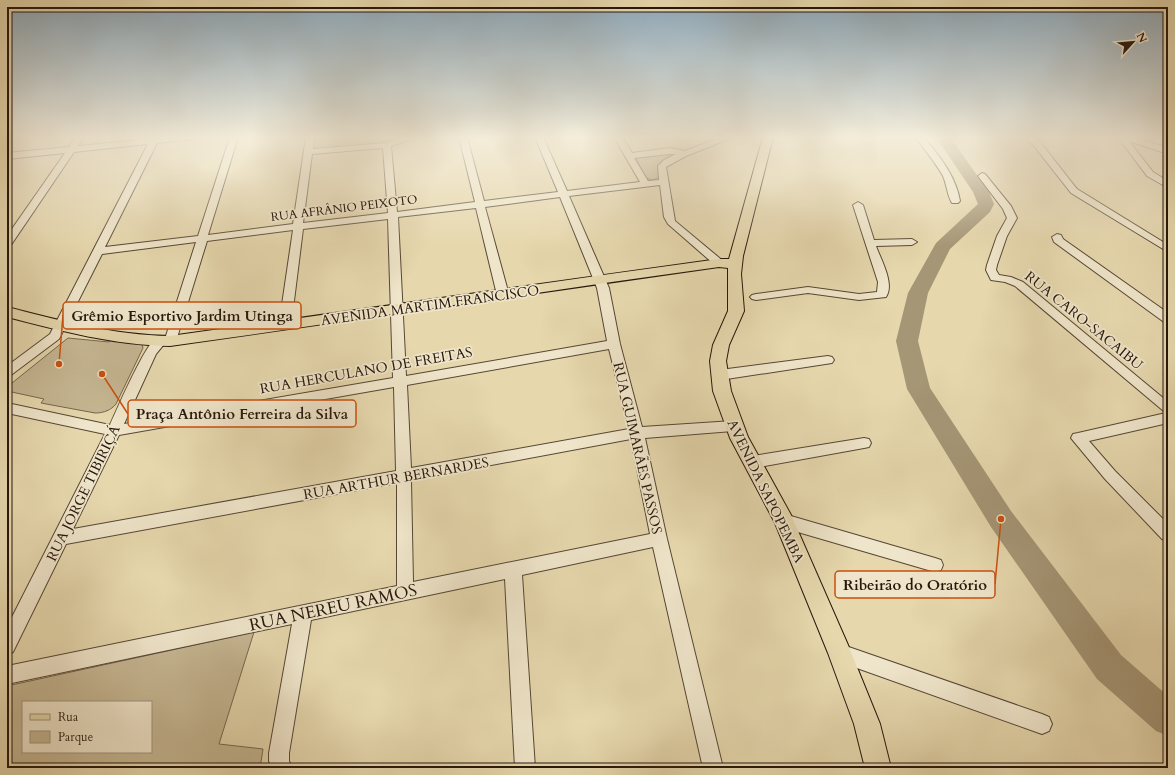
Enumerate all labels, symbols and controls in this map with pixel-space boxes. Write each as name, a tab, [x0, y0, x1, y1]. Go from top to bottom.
north arrow	[1113, 22, 1153, 62]
text: N	[1133, 30, 1151, 46]
street label: RUA AFRÂNIO PEIXOTO	[270, 190, 418, 225]
street label: RUA CARO-SACAIBU	[1021, 267, 1147, 374]
street label: AVENIDA MARTIM FRANCISCO	[320, 281, 541, 330]
callout: Grêmio Esportivo Jardim Utinga	[63, 302, 301, 329]
text: Grêmio Esportivo Jardim Utinga	[71, 306, 293, 326]
street label: RUA HERCULANO DE FREITAS	[258, 342, 474, 399]
street label: RUA GUIMARÃES PASSOS	[608, 360, 667, 536]
callout: Praça Antônio Ferreira da Silva	[128, 400, 356, 427]
text: Praça Antônio Ferreira da Silva	[136, 404, 349, 424]
street label: AVENIDA SAPOPEMBA	[722, 416, 809, 566]
street label: RUA JORGE TIBIRIÇÁ	[42, 422, 125, 565]
street label: RUA ARTHUR BERNARDES	[302, 453, 490, 504]
callout: Ribeirão do Oratório	[835, 571, 995, 598]
text: Ribeirão do Oratório	[843, 575, 987, 595]
street label: RUA NEREU RAMOS	[247, 578, 419, 637]
legend	[22, 701, 152, 753]
text: Rua	[58, 709, 79, 725]
text: Parque	[58, 729, 93, 745]

